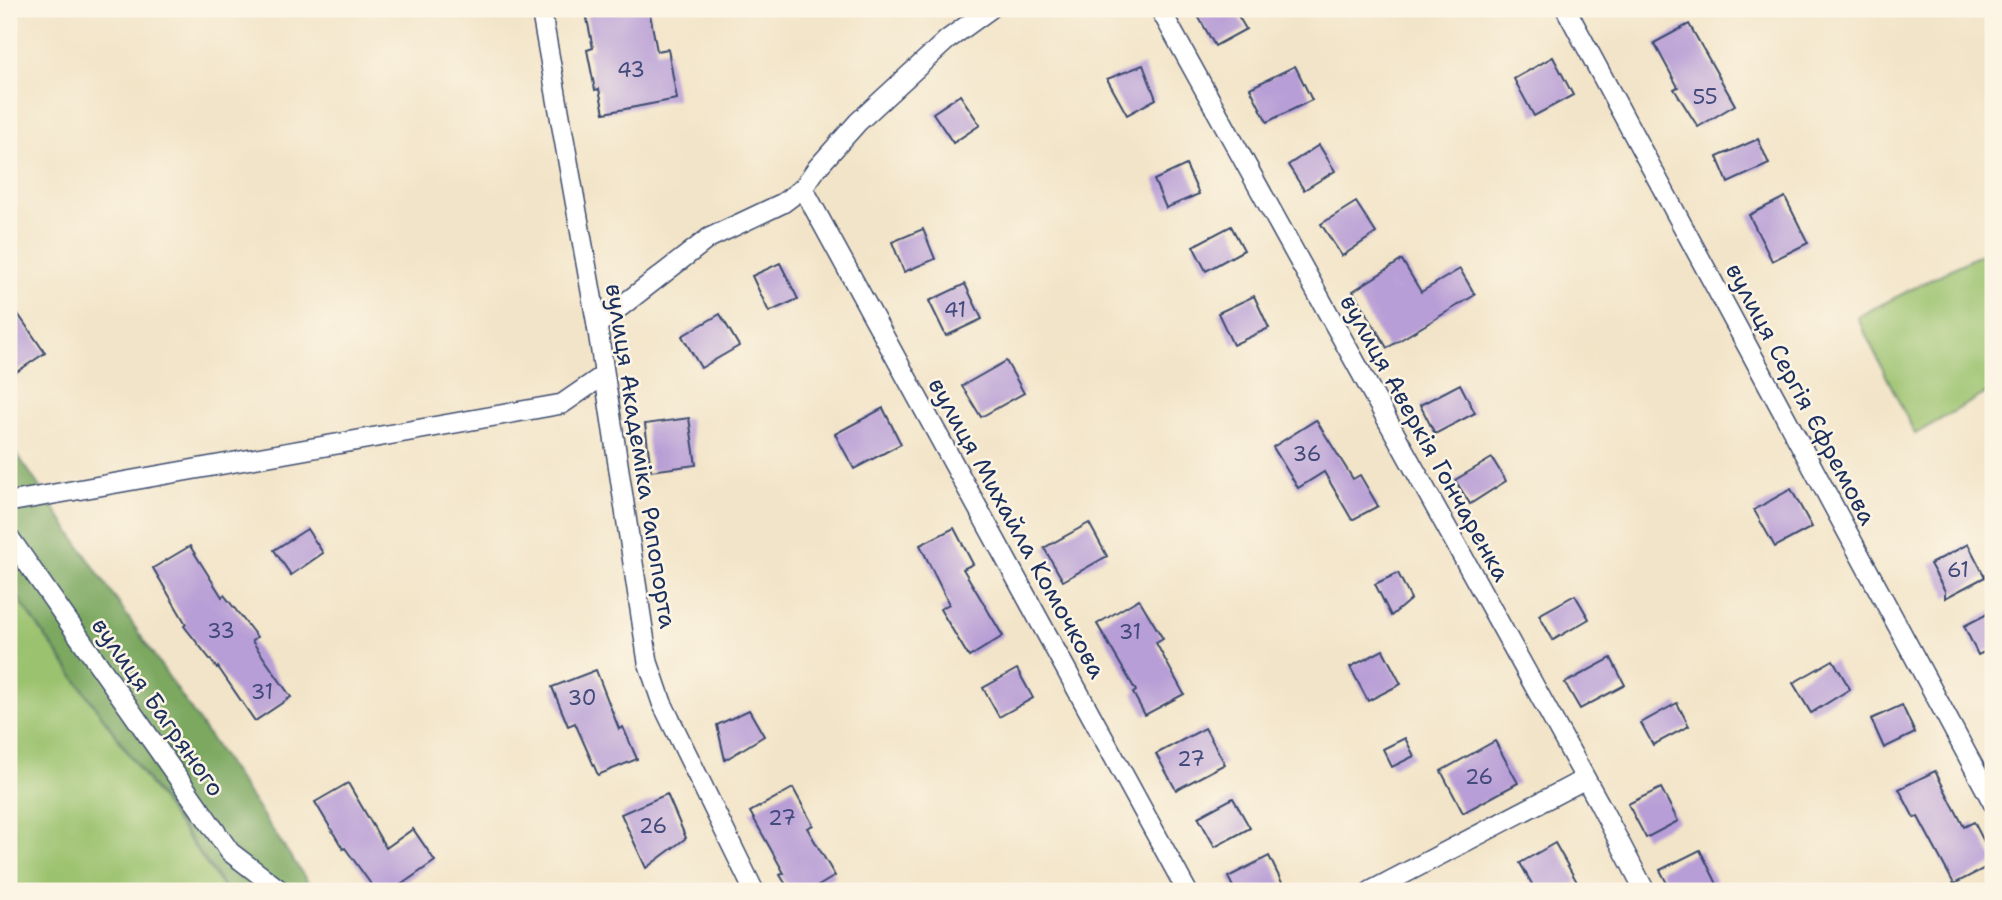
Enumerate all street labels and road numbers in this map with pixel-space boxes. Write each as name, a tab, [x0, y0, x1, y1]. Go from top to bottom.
street label: вулиця Сергія Єфремова	[1718, 257, 1884, 531]
street label: вулиця Академіка Рапопорта	[598, 281, 684, 631]
street label: вулиця Аверкія Гончаренка	[1333, 289, 1517, 587]
street label: вулиця Михайла Комочкова	[921, 372, 1113, 684]
street label: вулиця Багряного	[84, 611, 232, 803]

